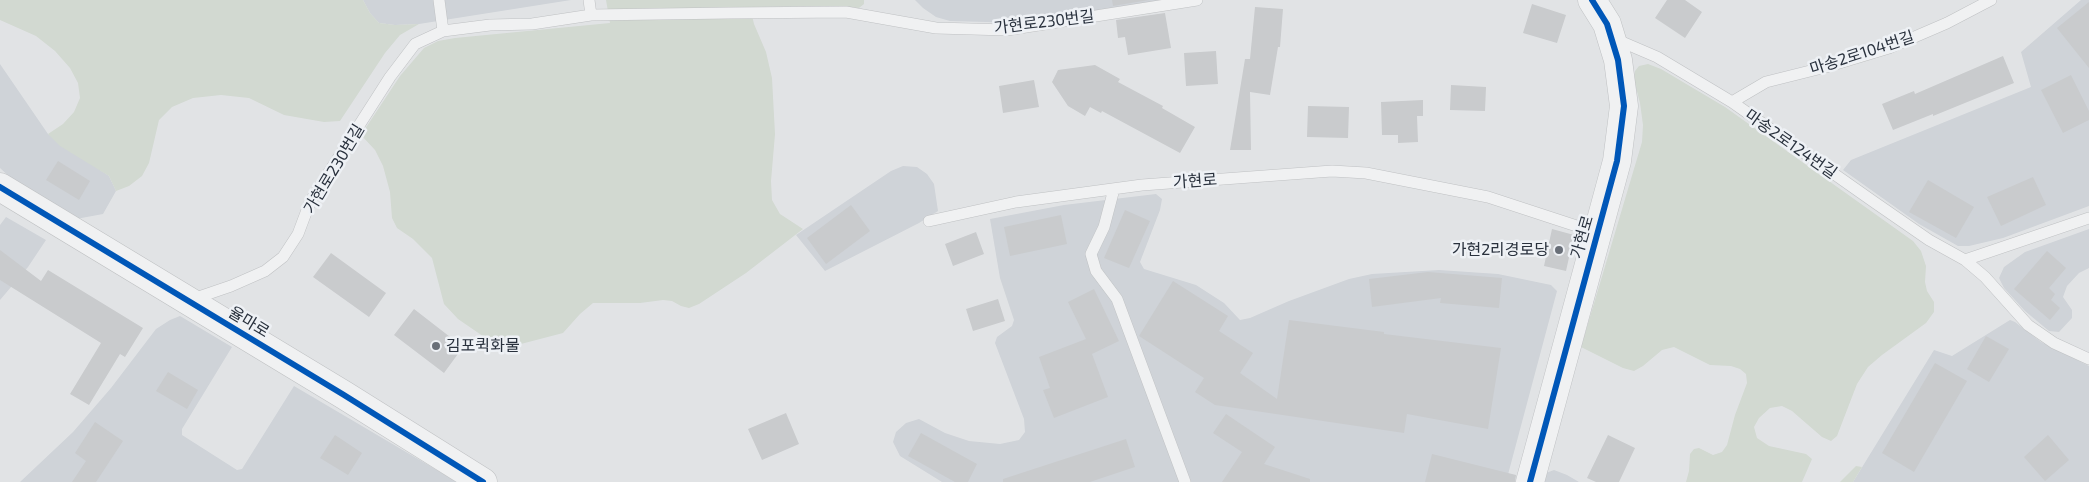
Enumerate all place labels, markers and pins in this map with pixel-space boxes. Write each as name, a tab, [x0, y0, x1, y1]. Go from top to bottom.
place label: 가현2리경로당	[1452, 240, 1549, 260]
marker: 가현2리경로당	[1553, 244, 1565, 256]
place label: 김포퀵화물	[446, 336, 520, 356]
marker: 김포퀵화물	[430, 340, 442, 352]

